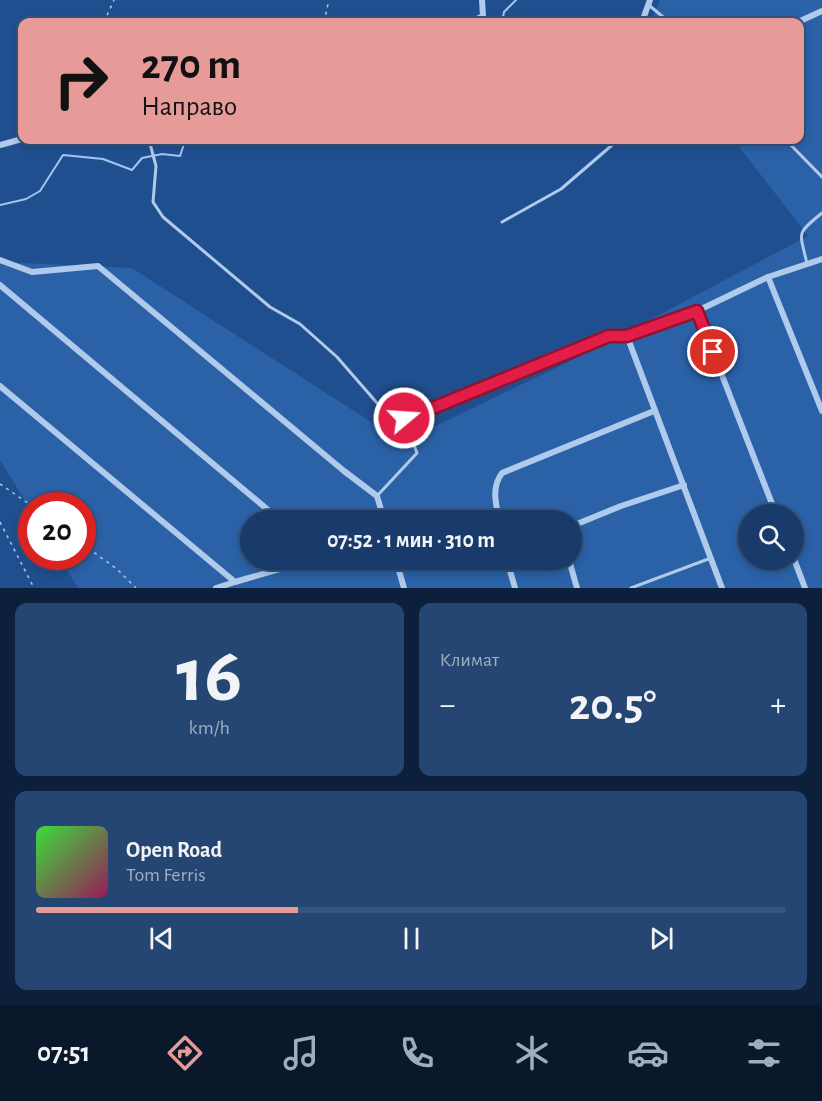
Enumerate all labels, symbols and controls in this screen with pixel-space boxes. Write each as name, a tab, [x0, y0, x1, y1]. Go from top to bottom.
icon: right	[42, 42, 120, 120]
text: 270 m	[141, 44, 241, 86]
text: Направо	[141, 93, 237, 120]
pin	[687, 326, 738, 377]
icon: arrive	[696, 335, 729, 368]
position arrow	[372, 386, 436, 450]
speed limit sign: 20	[18, 492, 96, 570]
map controls	[738, 504, 804, 570]
button: search	[738, 504, 804, 570]
text: 07:52 · 1 мин · 310 m	[327, 529, 495, 551]
text: 16	[176, 638, 242, 716]
text: Климат	[440, 650, 499, 670]
text: 20.5°	[569, 683, 657, 728]
text: −	[440, 689, 455, 722]
text: +	[770, 689, 786, 722]
text: km/h	[189, 718, 230, 738]
text: Open Road	[126, 839, 222, 861]
text: Tom Ferris	[126, 865, 206, 885]
icon: previous	[145, 922, 178, 955]
icon: pause	[395, 922, 428, 955]
icon: next	[645, 922, 678, 955]
icon: directions	[164, 1032, 206, 1074]
icon: music	[280, 1032, 322, 1074]
icon: phone	[396, 1032, 438, 1074]
icon: climate	[511, 1032, 553, 1074]
icon: car	[627, 1032, 669, 1074]
icon: filters	[743, 1032, 785, 1074]
text: 07:51	[37, 1039, 90, 1066]

